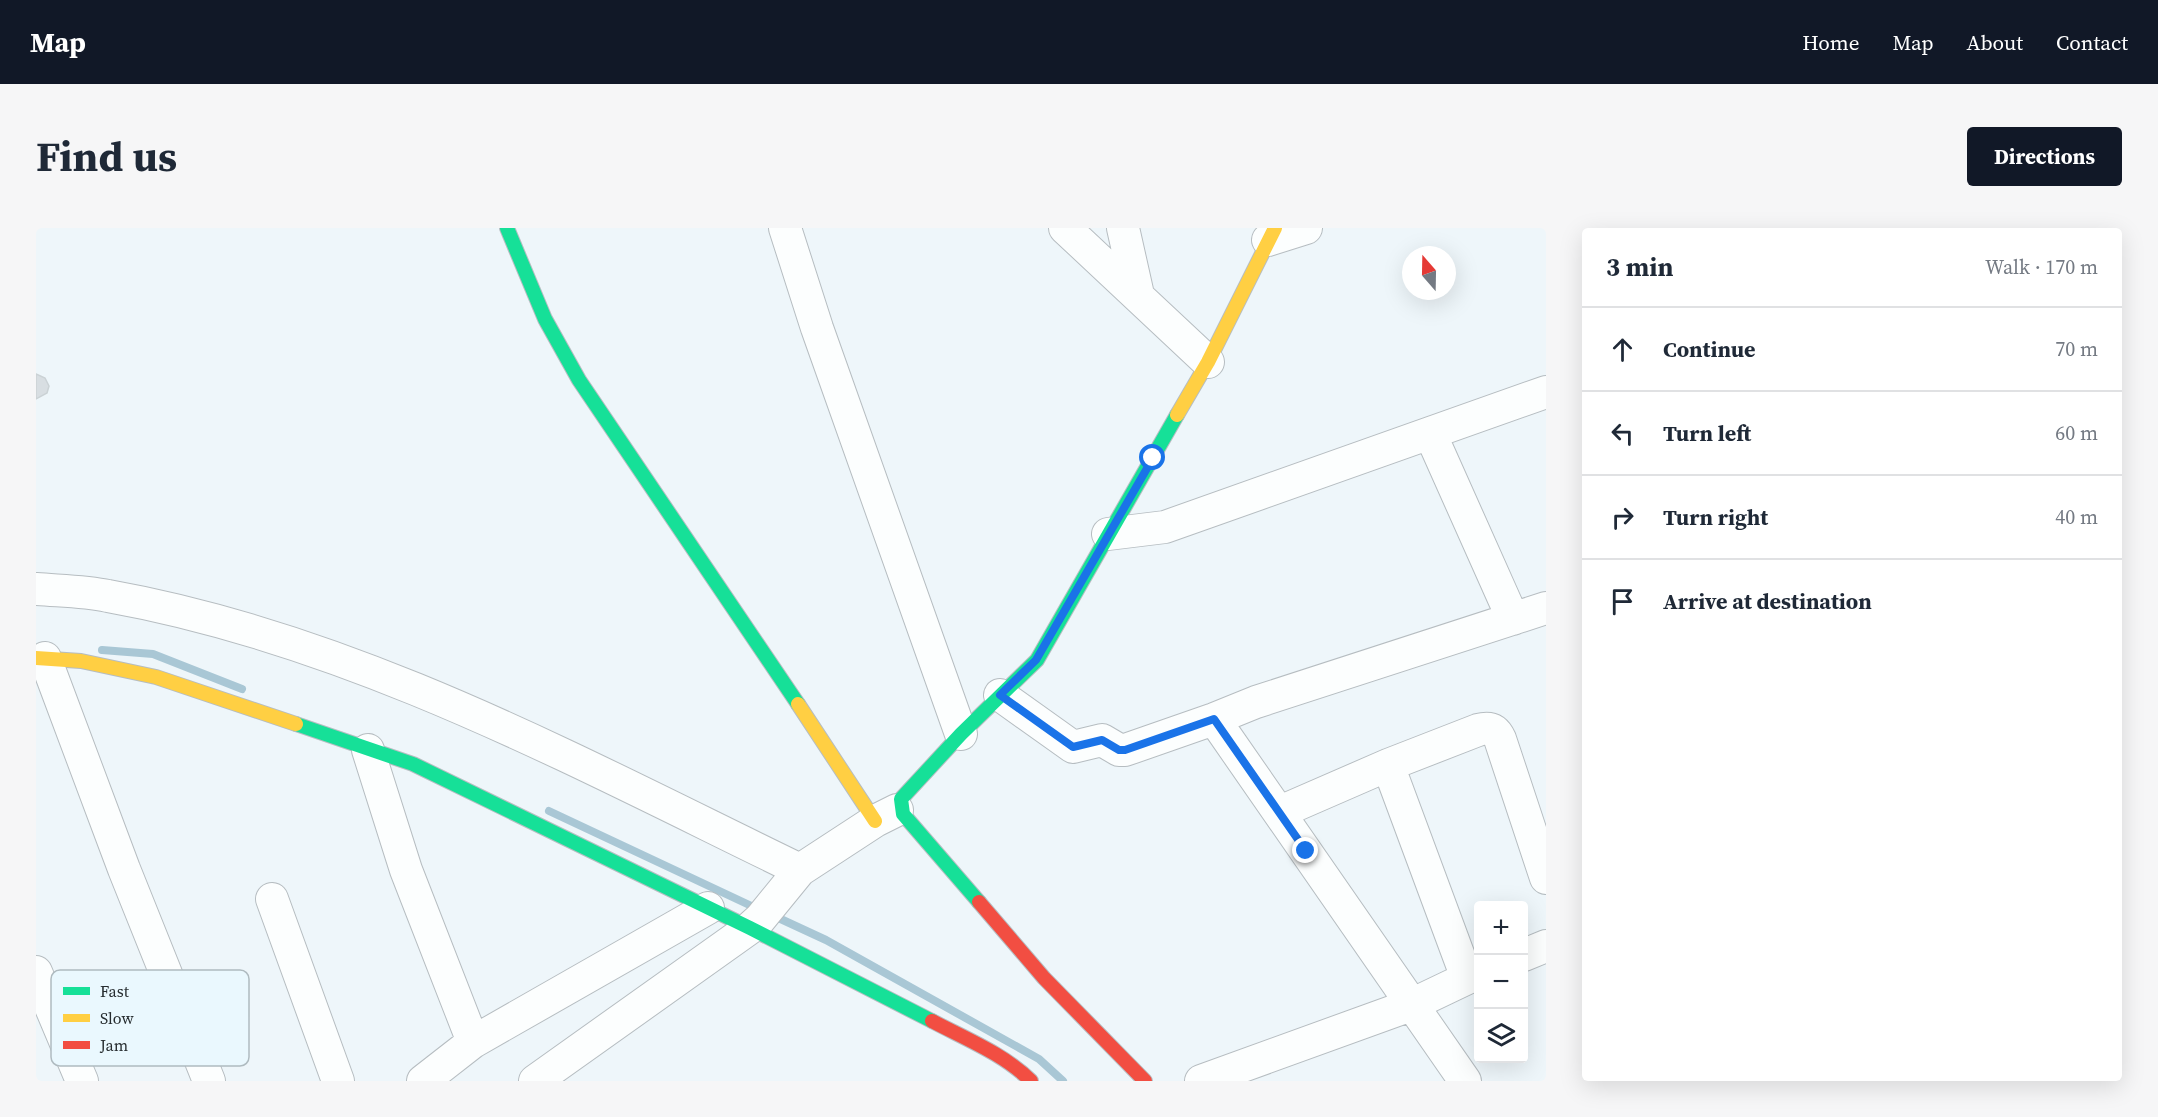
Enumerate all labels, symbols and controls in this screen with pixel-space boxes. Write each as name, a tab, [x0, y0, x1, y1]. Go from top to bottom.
text: Map	[30, 23, 86, 61]
text: Home	[1802, 28, 1860, 57]
text: Map	[1893, 28, 1934, 57]
text: About	[1967, 28, 2023, 57]
text: Contact	[2056, 28, 2128, 57]
text: Find us	[36, 127, 177, 185]
button: Directions	[1967, 127, 2122, 186]
north arrow	[1402, 246, 1456, 300]
text: 3 min	[1606, 249, 1673, 285]
text: Walk · 170 m	[1985, 253, 2098, 281]
icon: ahead	[1606, 333, 1639, 366]
text: Continue	[1663, 334, 1756, 364]
text: 70 m	[2055, 335, 2098, 363]
icon: left	[1606, 417, 1639, 450]
text: Turn left	[1663, 418, 1751, 448]
text: 60 m	[2055, 419, 2098, 447]
route start	[1139, 444, 1165, 470]
icon: right	[1606, 501, 1639, 534]
text: Turn right	[1663, 502, 1768, 532]
text: 40 m	[2055, 503, 2098, 531]
icon: arrive	[1606, 585, 1639, 618]
text: Arrive at destination	[1663, 586, 1872, 616]
route end	[1292, 837, 1318, 863]
map controls	[1474, 901, 1528, 1063]
button: +	[1474, 901, 1528, 955]
button: −	[1474, 955, 1528, 1009]
legend	[51, 970, 249, 1066]
text: Fast	[100, 980, 130, 1002]
text: Slow	[100, 1007, 135, 1029]
button: layers	[1474, 1009, 1528, 1063]
text: Jam	[99, 1034, 128, 1056]

